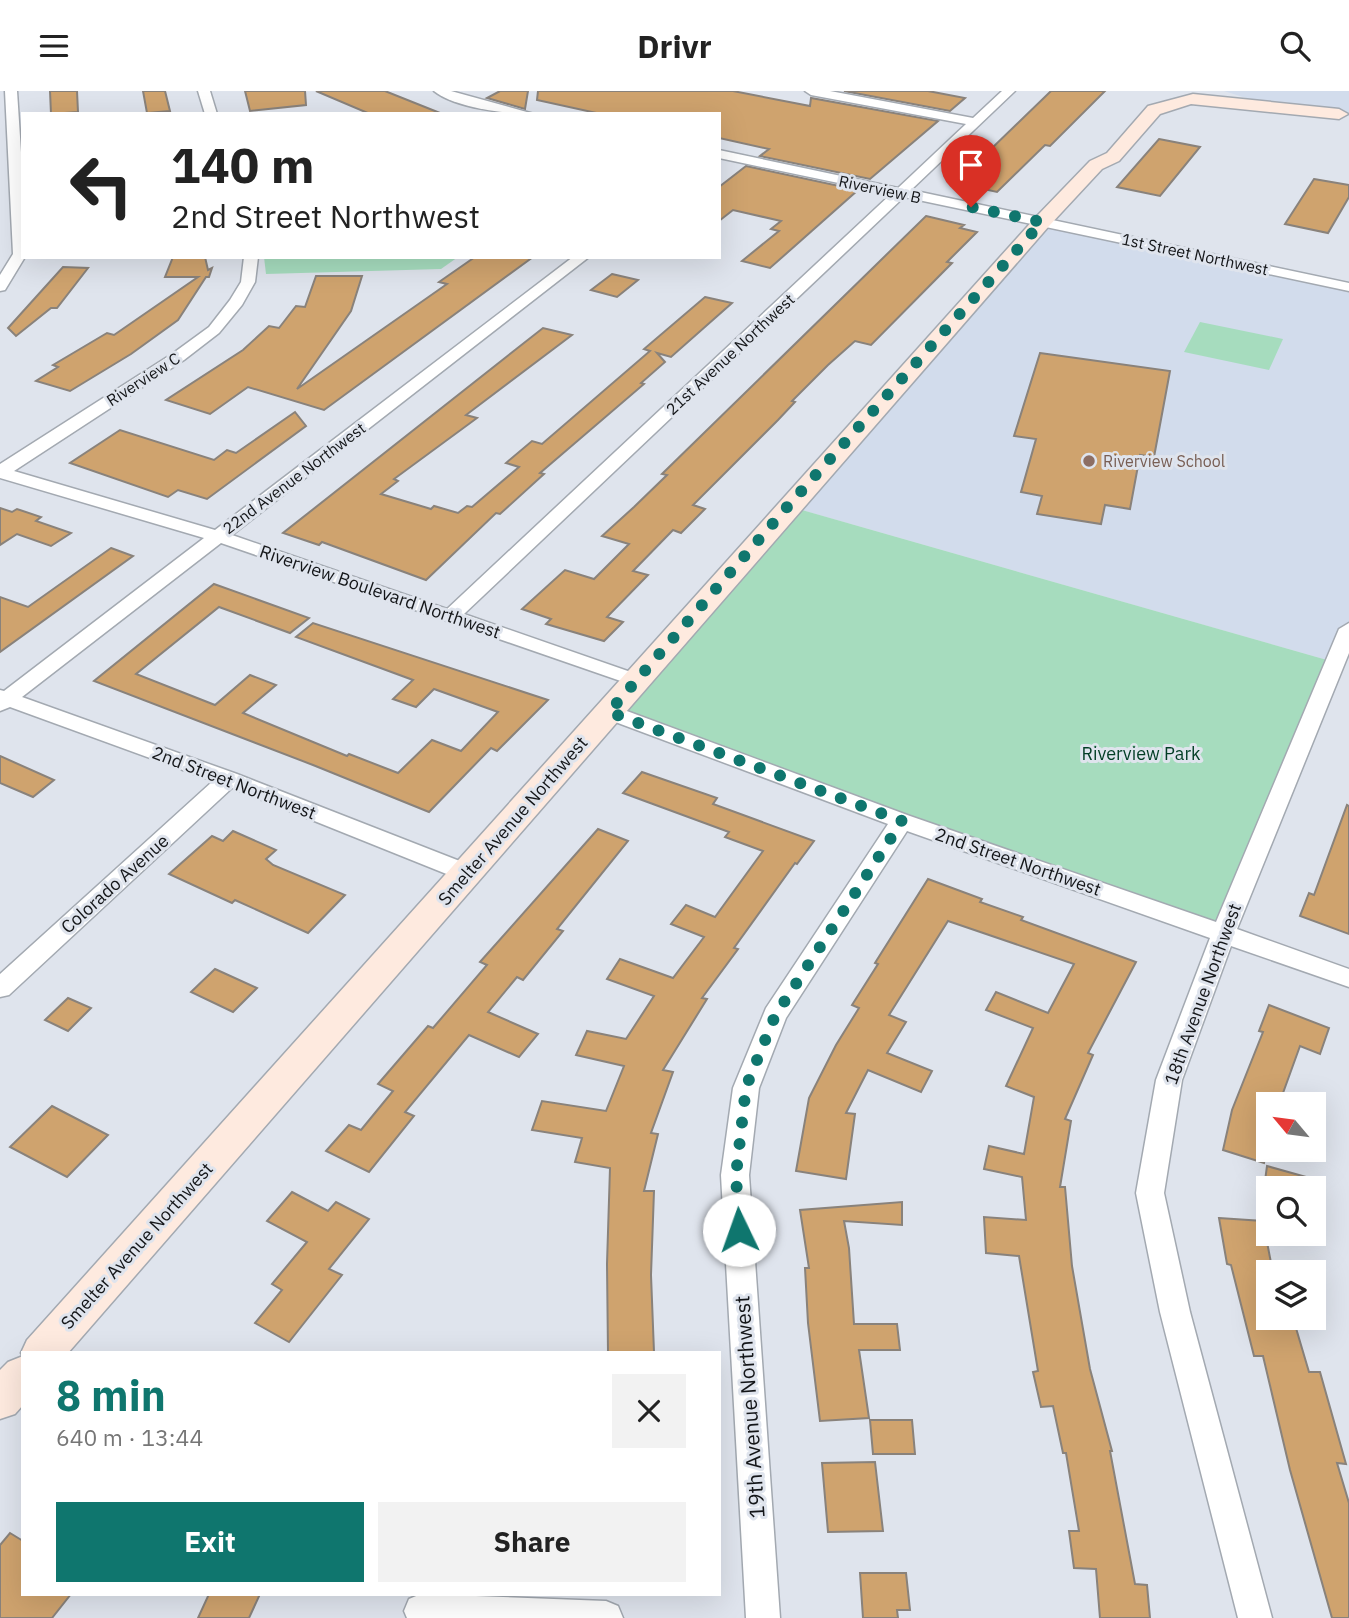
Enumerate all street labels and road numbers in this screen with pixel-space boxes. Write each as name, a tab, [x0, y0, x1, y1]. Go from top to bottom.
street label: Riverview B	[837, 170, 923, 208]
street label: 1st Street Northwest	[1120, 229, 1270, 279]
street label: 21st Avenue Northwest	[662, 289, 798, 419]
street label: Riverview C	[103, 348, 183, 410]
street label: 22nd Avenue Northwest	[219, 418, 369, 538]
street label: Riverview Boulevard Northwest	[257, 539, 504, 644]
street label: Smelter Avenue Northwest	[433, 731, 592, 910]
street label: 2nd Street Northwest	[149, 741, 319, 824]
street label: 2nd Street Northwest	[932, 822, 1104, 901]
street label: Colorado Avenue	[56, 829, 173, 938]
street label: 18th Avenue Northwest	[1159, 900, 1246, 1088]
street label: Smelter Avenue Northwest	[56, 1157, 218, 1334]
street label: 19th Avenue Northwest	[727, 1295, 771, 1519]

